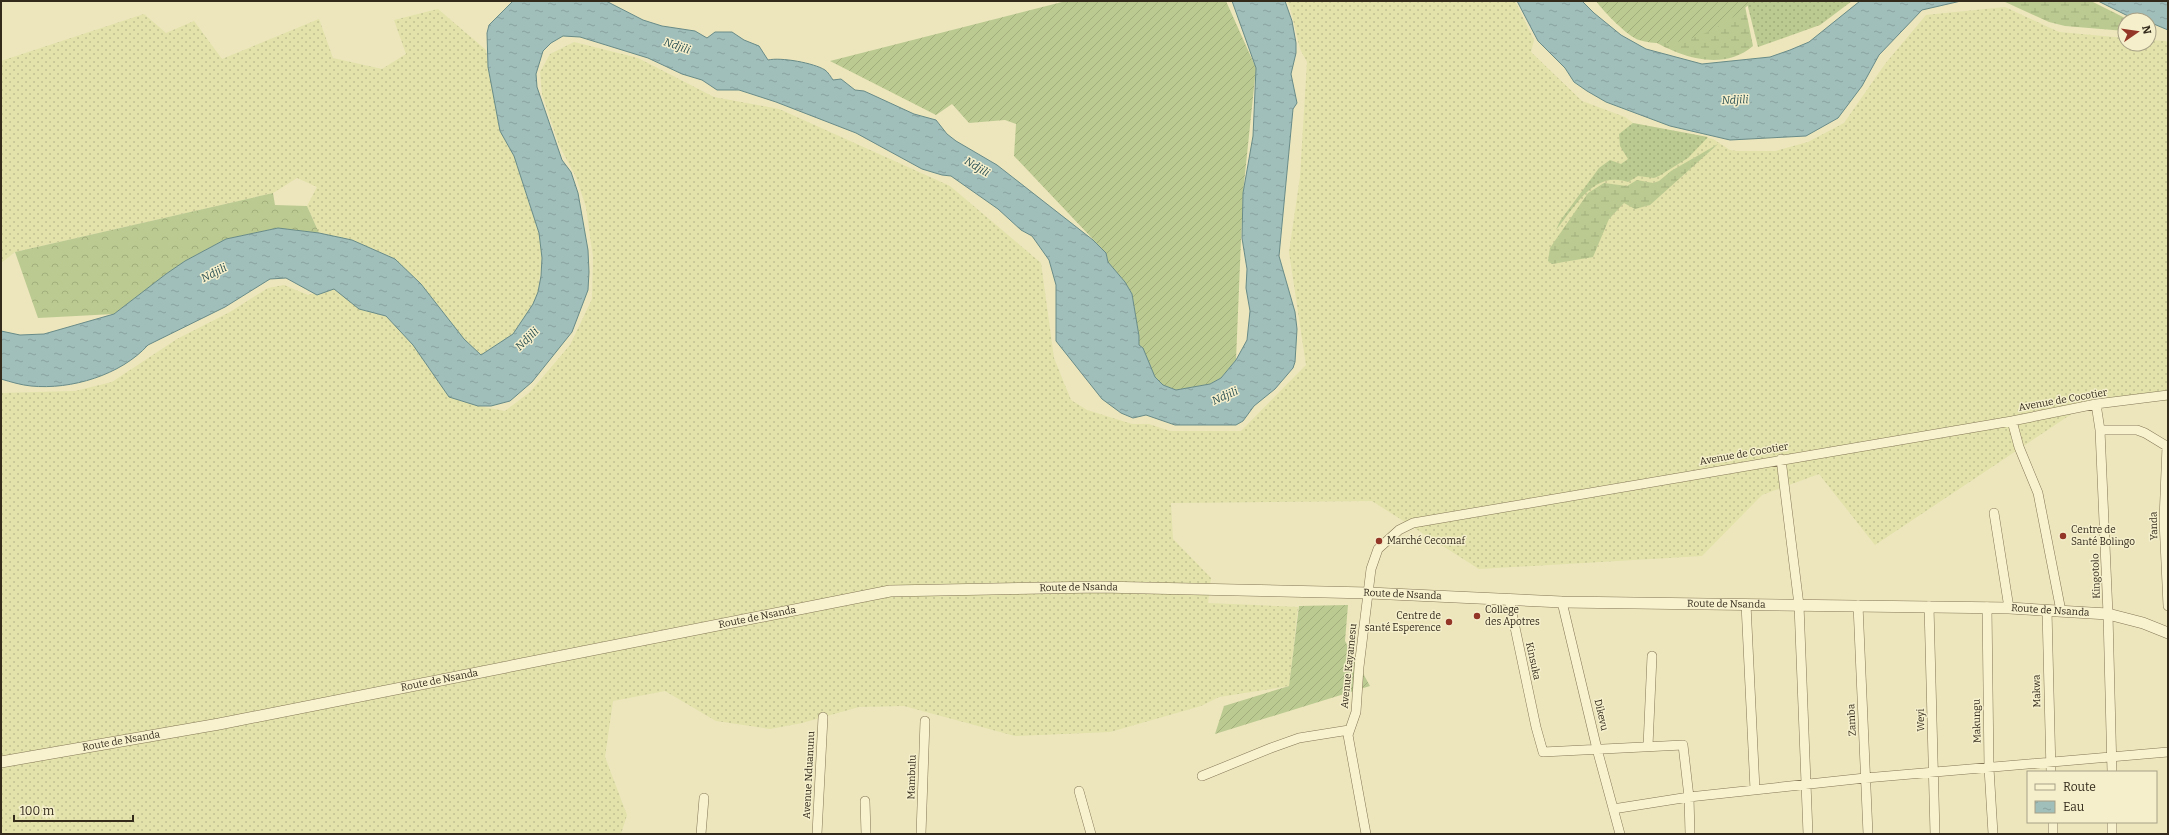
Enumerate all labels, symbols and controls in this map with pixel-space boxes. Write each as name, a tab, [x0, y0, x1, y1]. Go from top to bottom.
north arrow	[2117, 12, 2157, 52]
text: N	[2139, 24, 2154, 36]
water label: Ndjili	[662, 35, 692, 57]
water label: Ndjili	[1721, 93, 1749, 107]
water label: Ndjili	[962, 154, 992, 180]
water label: Ndjili	[199, 261, 229, 285]
water label: Ndjili	[513, 325, 541, 353]
water label: Ndjili	[1210, 385, 1240, 407]
street label: Avenue de Cocotier	[2018, 386, 2109, 414]
street label: Avenue de Cocotier	[1699, 440, 1790, 468]
street label: Yanda	[2148, 511, 2160, 540]
place label: Centre de Santé Bolingo	[2071, 524, 2135, 548]
marker: Centre de Santé Bolingo	[2058, 531, 2068, 541]
place label: Marché Cecomaf	[1387, 535, 1466, 547]
marker: Marché Cecomaf	[1374, 536, 1384, 546]
street label: Kingotolo	[2089, 553, 2103, 599]
street label: Route de Nsanda	[1039, 581, 1118, 594]
street label: Route de Nsanda	[1363, 587, 1442, 602]
street label: Route de Nsanda	[1687, 598, 1766, 611]
street label: Route de Nsanda	[2011, 602, 2090, 619]
street label: Route de Nsanda	[718, 604, 797, 631]
place label: College des Apotres	[1485, 604, 1540, 628]
place label: Centre de santé Esperence	[1365, 610, 1441, 634]
marker: College des Apotres	[1472, 611, 1482, 621]
marker: Centre de santé Esperence	[1444, 617, 1454, 627]
street label: Avenue Kayamesu	[1339, 623, 1359, 709]
street label: Kinsuka	[1523, 641, 1543, 681]
street label: Route de Nsanda	[400, 667, 480, 694]
street label: Makwa	[2031, 674, 2043, 708]
street label: Dikevu	[1592, 698, 1610, 732]
street label: Makungu	[1971, 699, 1983, 743]
street label: Zamba	[1845, 703, 1859, 737]
street label: Weyi	[1915, 708, 1927, 732]
street label: Route de Nsanda	[82, 728, 161, 754]
street label: Avenue Nduanunu	[801, 731, 817, 819]
street label: Mambulu	[905, 754, 919, 800]
legend	[2027, 771, 2157, 823]
text: Route	[2063, 780, 2096, 794]
scale bar	[14, 797, 133, 823]
text: Eau	[2063, 800, 2085, 814]
text: 100 m	[20, 804, 55, 818]

